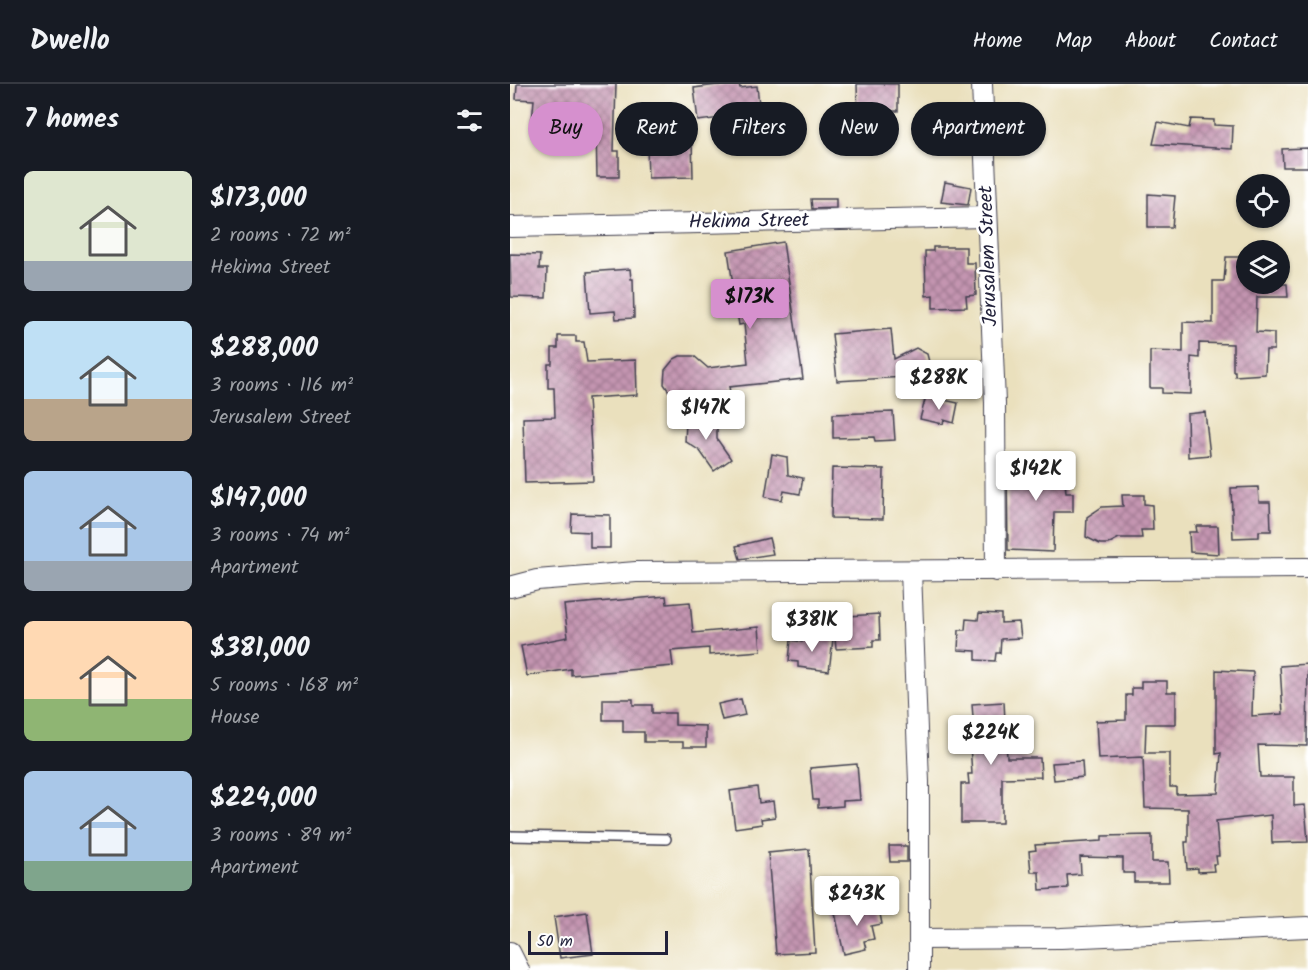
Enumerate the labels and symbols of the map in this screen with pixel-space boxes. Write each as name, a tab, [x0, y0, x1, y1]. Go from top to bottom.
street label: Jerusalem Street	[971, 185, 1007, 327]
street label: Hekima Street	[688, 205, 810, 239]
pin: $173K	[708, 279, 792, 330]
pin: $288K	[897, 360, 981, 411]
pin: $147K	[664, 390, 748, 441]
pin: $142K	[994, 451, 1078, 502]
pin: $381K	[770, 602, 854, 653]
pin: $224K	[949, 715, 1033, 766]
pin: $243K	[815, 876, 899, 927]
scale bar	[528, 928, 668, 956]

